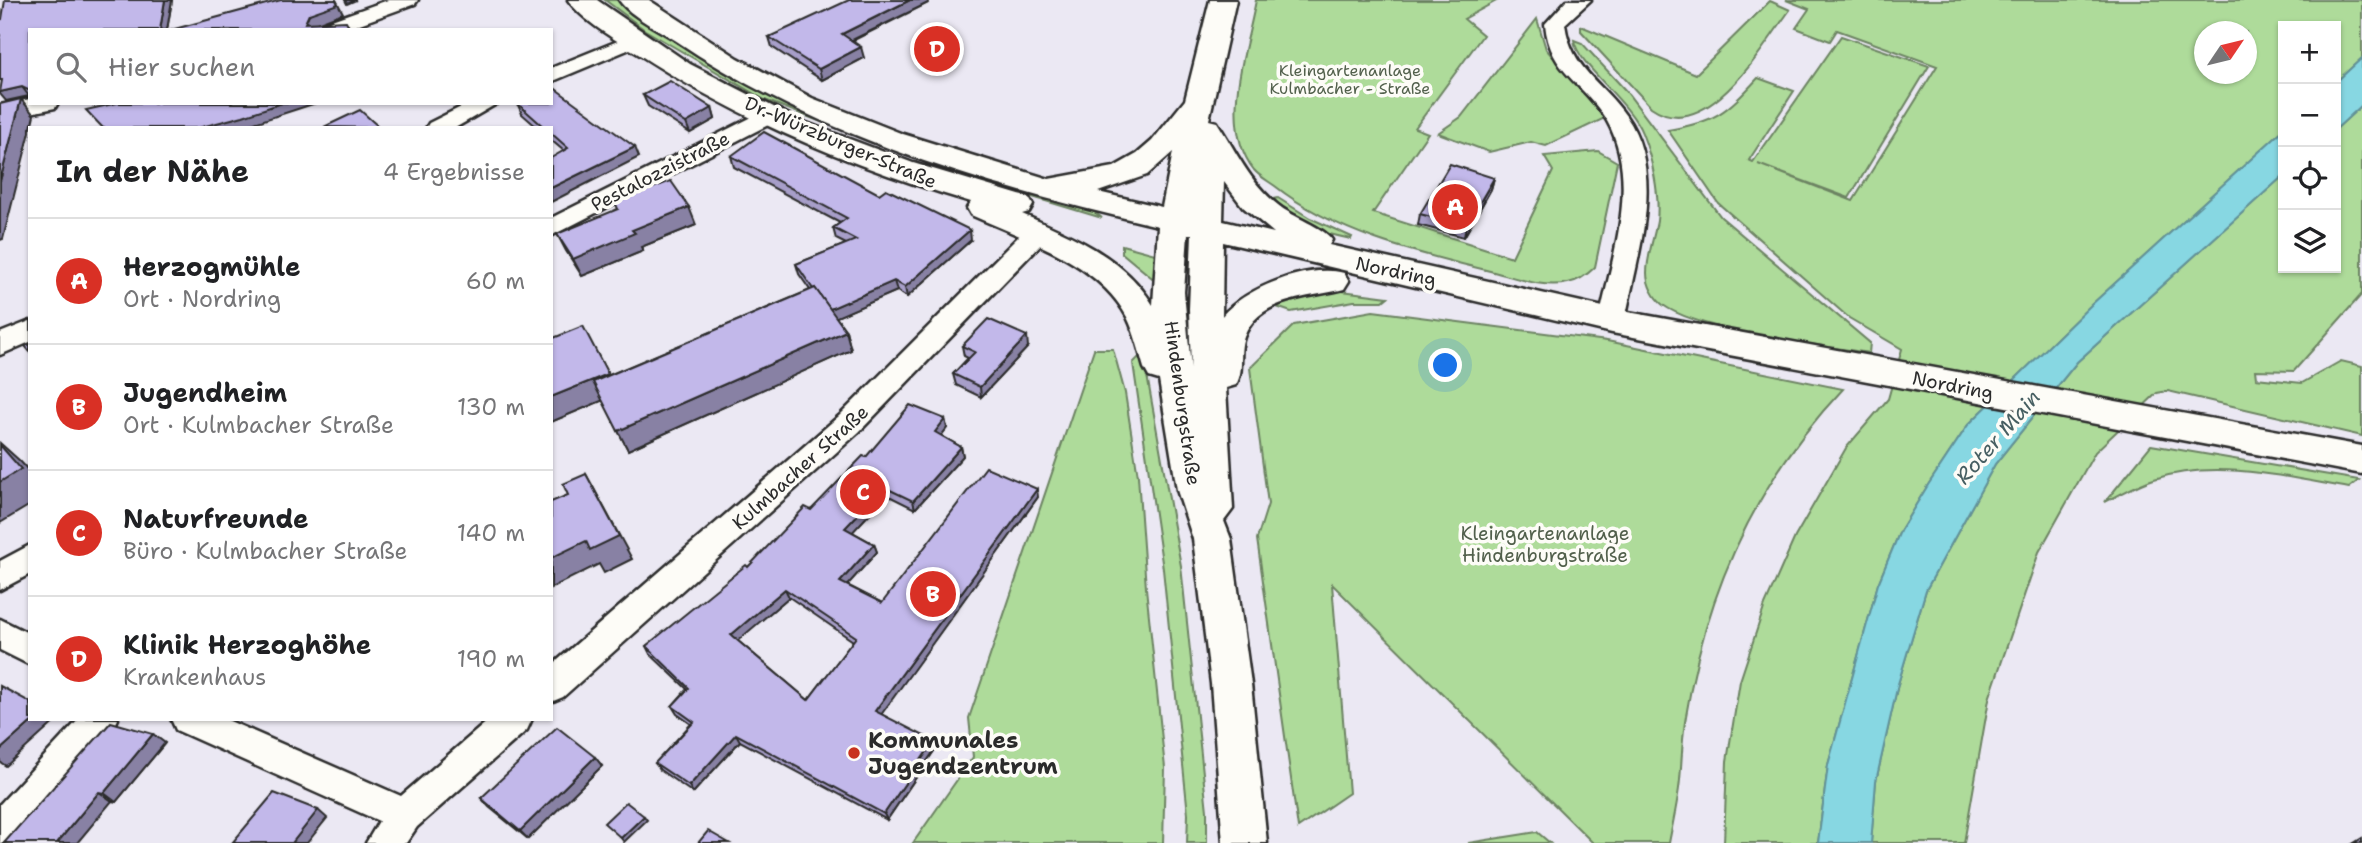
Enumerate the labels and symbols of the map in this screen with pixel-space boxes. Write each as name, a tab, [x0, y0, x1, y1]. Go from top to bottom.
north arrow	[2194, 21, 2257, 84]
pin: D	[914, 23, 960, 75]
park label: Kleingartenanlage Kulmbacher - Straße	[1270, 60, 1430, 99]
street label: Dr.-Würzburger-Straße	[741, 91, 941, 194]
street label: Pestalozzistraße	[587, 126, 734, 217]
pin: A	[1432, 181, 1478, 233]
street label: Nordring	[1353, 251, 1439, 292]
street label: Hindenburgstraße	[1159, 319, 1206, 487]
your location	[1428, 348, 1462, 382]
street label: Nordring	[1910, 365, 1996, 406]
water label: Roter Main	[1949, 384, 2047, 490]
street label: Kulmbacher Straße	[727, 399, 874, 535]
pin: C	[840, 466, 886, 518]
park label: Kleingartenanlage Hindenburgstraße	[1461, 521, 1629, 568]
pin: B	[910, 568, 956, 620]
place label: Kommunales Jugendzentrum	[868, 725, 1058, 781]
marker: Kommunales Jugendzentrum	[846, 745, 862, 761]

